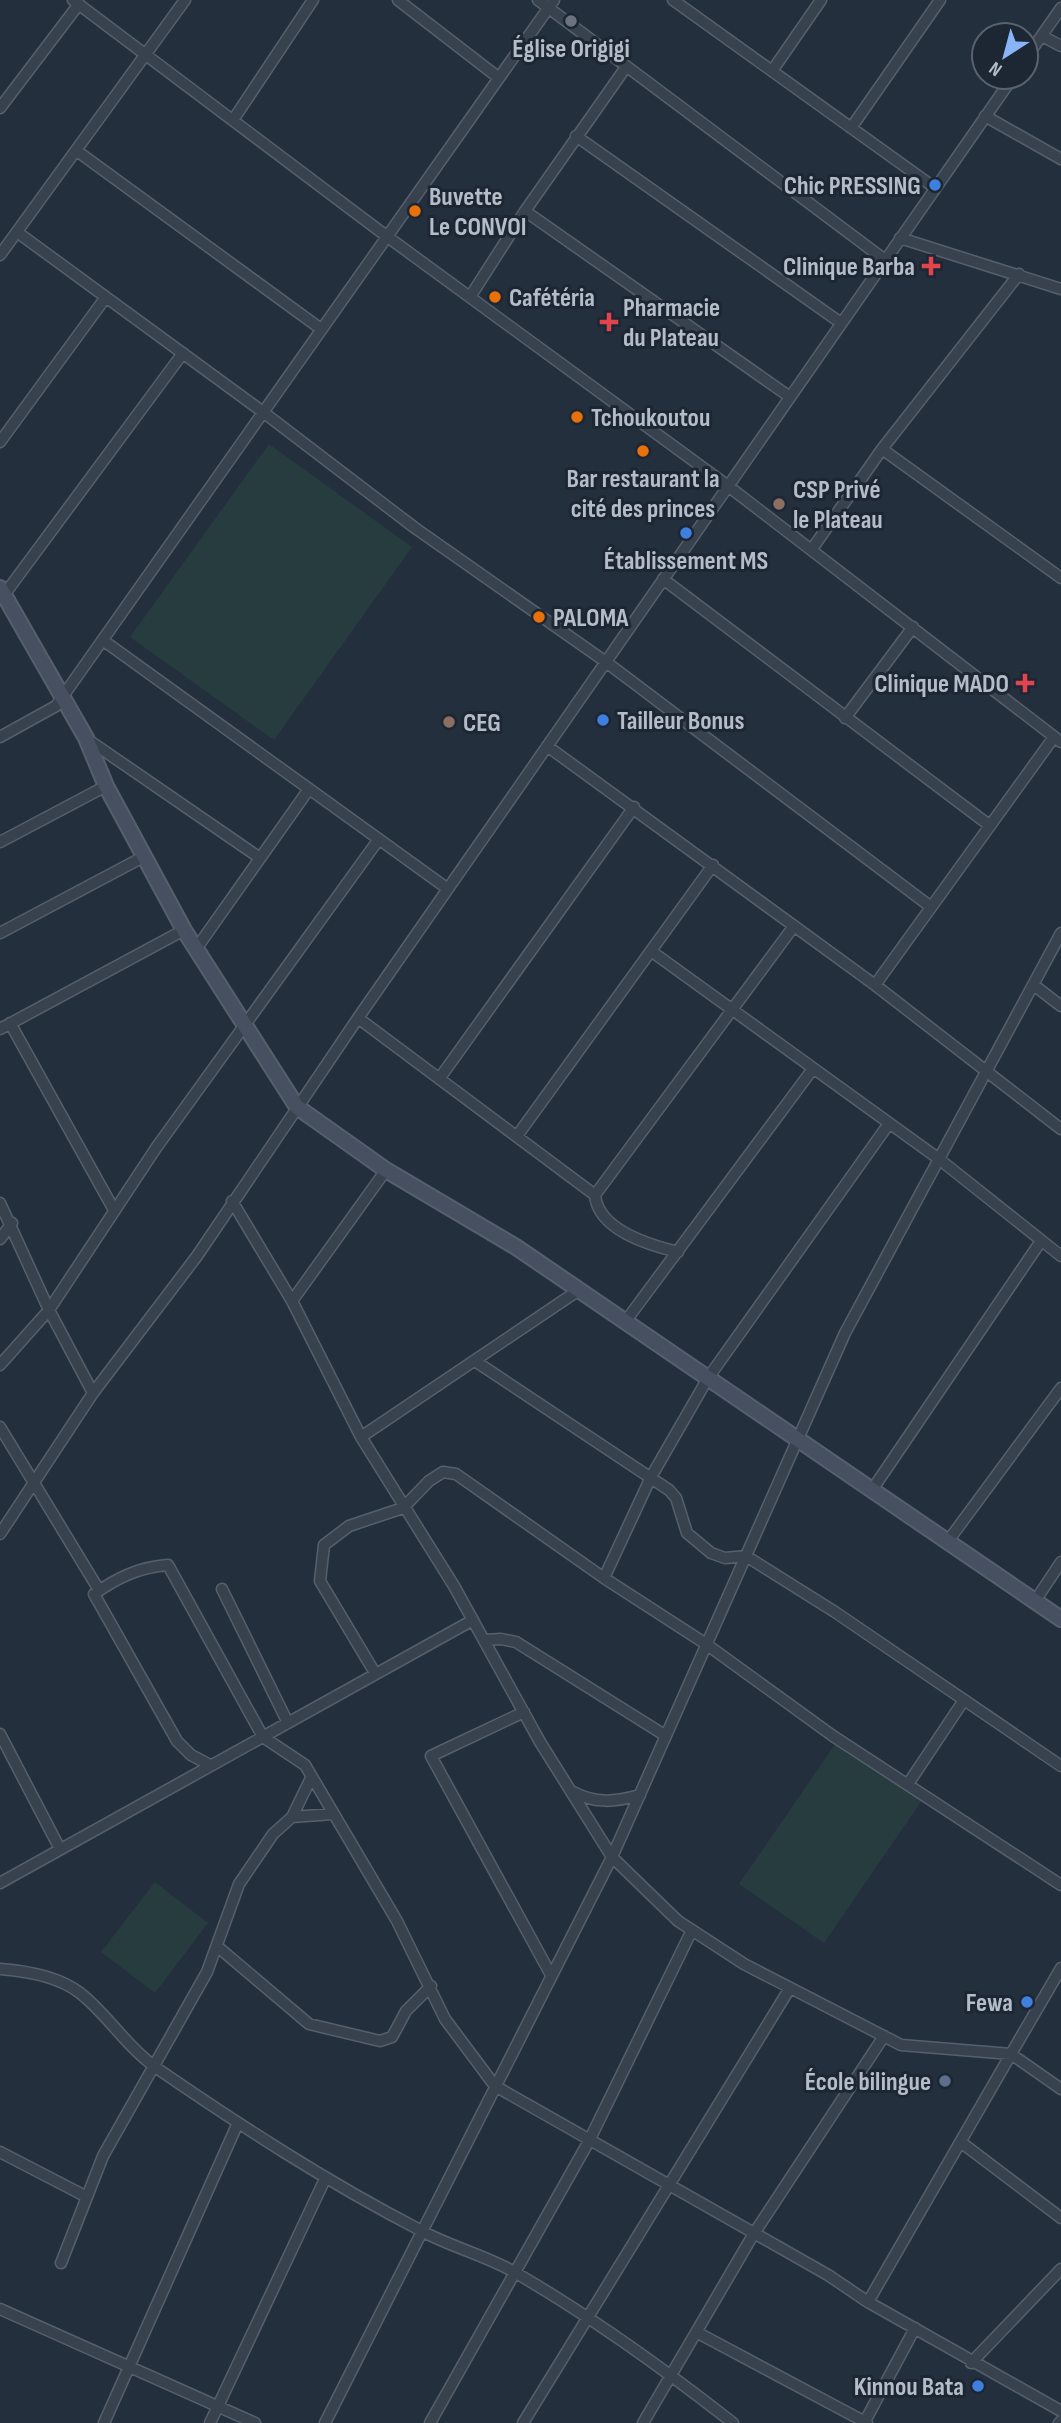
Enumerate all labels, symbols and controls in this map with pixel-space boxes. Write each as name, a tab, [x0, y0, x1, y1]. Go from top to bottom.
marker: Église Origigi	[563, 13, 579, 29]
north arrow	[970, 21, 1040, 91]
place label: Église Origigi	[512, 34, 630, 65]
text: N	[985, 56, 1007, 81]
place label: Chic PRESSING	[784, 171, 921, 202]
marker: Chic PRESSING	[927, 177, 943, 193]
place label: Buvette Le CONVOI	[429, 182, 527, 243]
marker: Buvette Le CONVOI	[407, 203, 423, 219]
place label: Clinique Barba	[783, 252, 915, 283]
marker: Clinique Barba	[921, 256, 941, 276]
place label: Cafétéria	[509, 283, 595, 314]
marker: Cafétéria	[487, 289, 503, 305]
place label: Pharmacie du Plateau	[623, 293, 720, 354]
marker: Pharmacie du Plateau	[601, 314, 617, 330]
place label: Tchoukoutou	[591, 403, 710, 434]
marker: Tchoukoutou	[569, 409, 585, 425]
marker: Bar restaurant la cité des princes	[635, 443, 651, 459]
place label: Bar restaurant la cité des princes	[566, 464, 720, 525]
place label: CSP Privé le Plateau	[793, 475, 883, 536]
marker: CSP Privé le Plateau	[771, 496, 787, 512]
marker: Établissement MS	[678, 525, 694, 541]
place label: Établissement MS	[604, 546, 768, 577]
place label: PALOMA	[553, 603, 629, 634]
marker: PALOMA	[531, 609, 547, 625]
place label: Clinique MADO	[874, 669, 1009, 700]
marker: Clinique MADO	[1015, 673, 1035, 693]
place label: Tailleur Bonus	[617, 706, 744, 737]
place label: CEG	[463, 708, 501, 739]
marker: Tailleur Bonus	[595, 712, 611, 728]
marker: CEG	[441, 714, 457, 730]
place label: Fewa	[966, 1988, 1013, 2019]
marker: Fewa	[1019, 1994, 1035, 2010]
place label: École bilingue	[805, 2067, 931, 2098]
marker: École bilingue	[937, 2073, 953, 2089]
place label: Kinnou Bata	[854, 2372, 964, 2403]
marker: Kinnou Bata	[970, 2378, 986, 2394]

